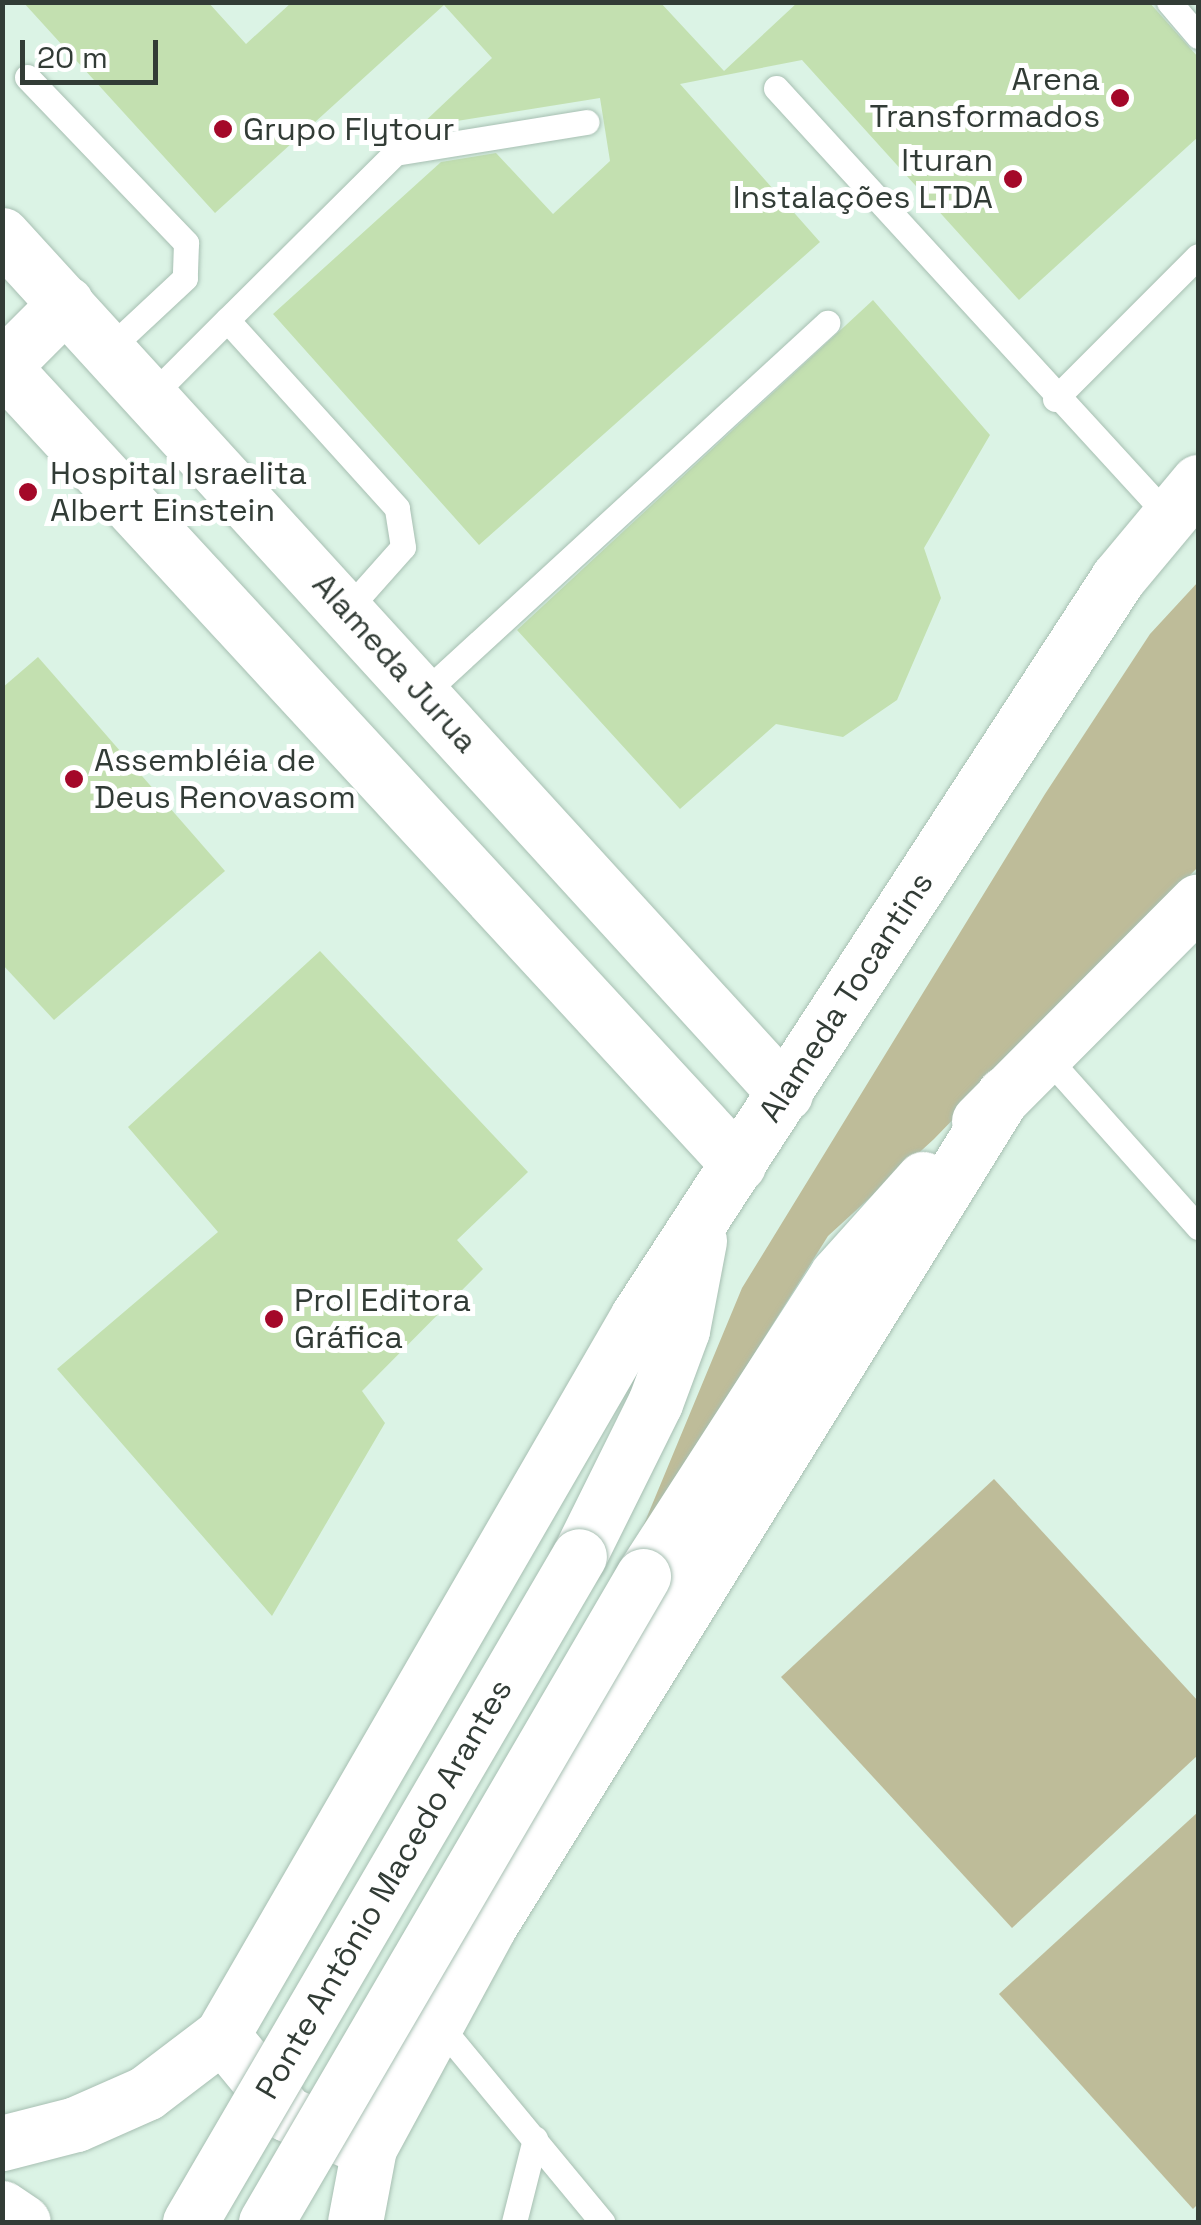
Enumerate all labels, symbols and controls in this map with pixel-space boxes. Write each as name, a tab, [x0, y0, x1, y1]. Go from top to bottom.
scale bar	[25, 20, 162, 82]
text: 20 m	[37, 38, 108, 77]
place label: Arena Transformados	[870, 61, 1100, 136]
marker: Arena Transformados	[1109, 87, 1131, 109]
place label: Grupo Flytour	[243, 110, 455, 148]
marker: Grupo Flytour	[212, 118, 234, 140]
place label: Ituran Instalações LTDA	[733, 142, 993, 217]
marker: Ituran Instalações LTDA	[1002, 168, 1024, 190]
place label: Hospital Israelita Albert Einstein	[50, 455, 307, 530]
marker: Hospital Israelita Albert Einstein	[15, 479, 41, 505]
street label: Alameda Jurua	[304, 565, 486, 761]
place label: Assembléia de Deus Renovasom	[94, 742, 356, 817]
marker: Assembléia de Deus Renovasom	[63, 768, 85, 790]
street label: Alameda Tocantins	[751, 864, 941, 1130]
place label: Prol Editora Gráfica	[294, 1282, 471, 1357]
marker: Prol Editora Gráfica	[263, 1308, 285, 1330]
street label: Ponte Antônio Macedo Arantes	[248, 1672, 520, 2106]

